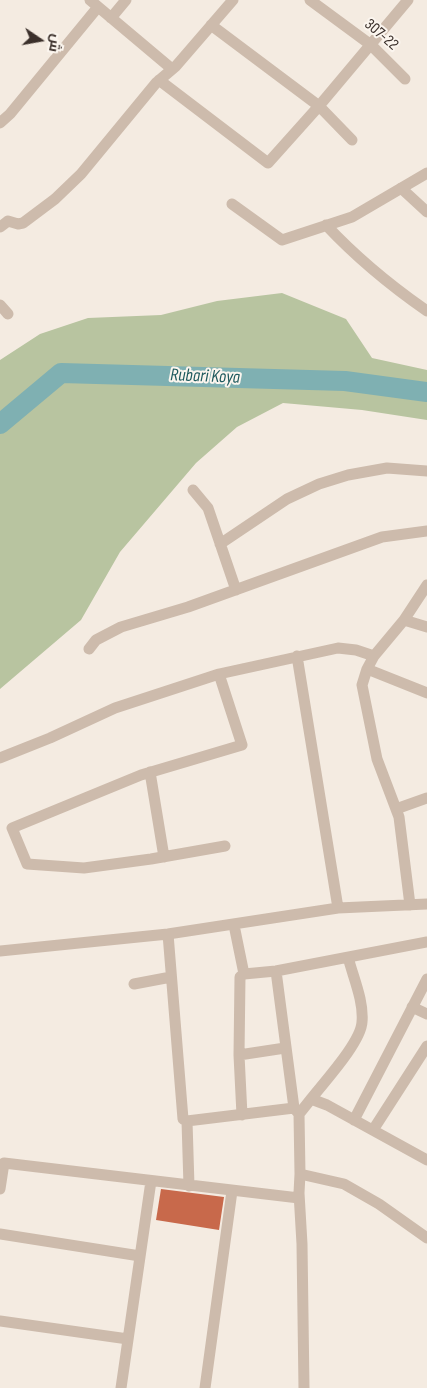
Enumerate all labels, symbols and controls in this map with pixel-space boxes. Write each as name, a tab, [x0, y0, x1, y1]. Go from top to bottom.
north arrow	[15, 15, 65, 65]
street label: 307-22	[360, 15, 402, 55]
text: ش	[45, 33, 65, 54]
water label: Rubari Koya	[170, 365, 240, 389]

